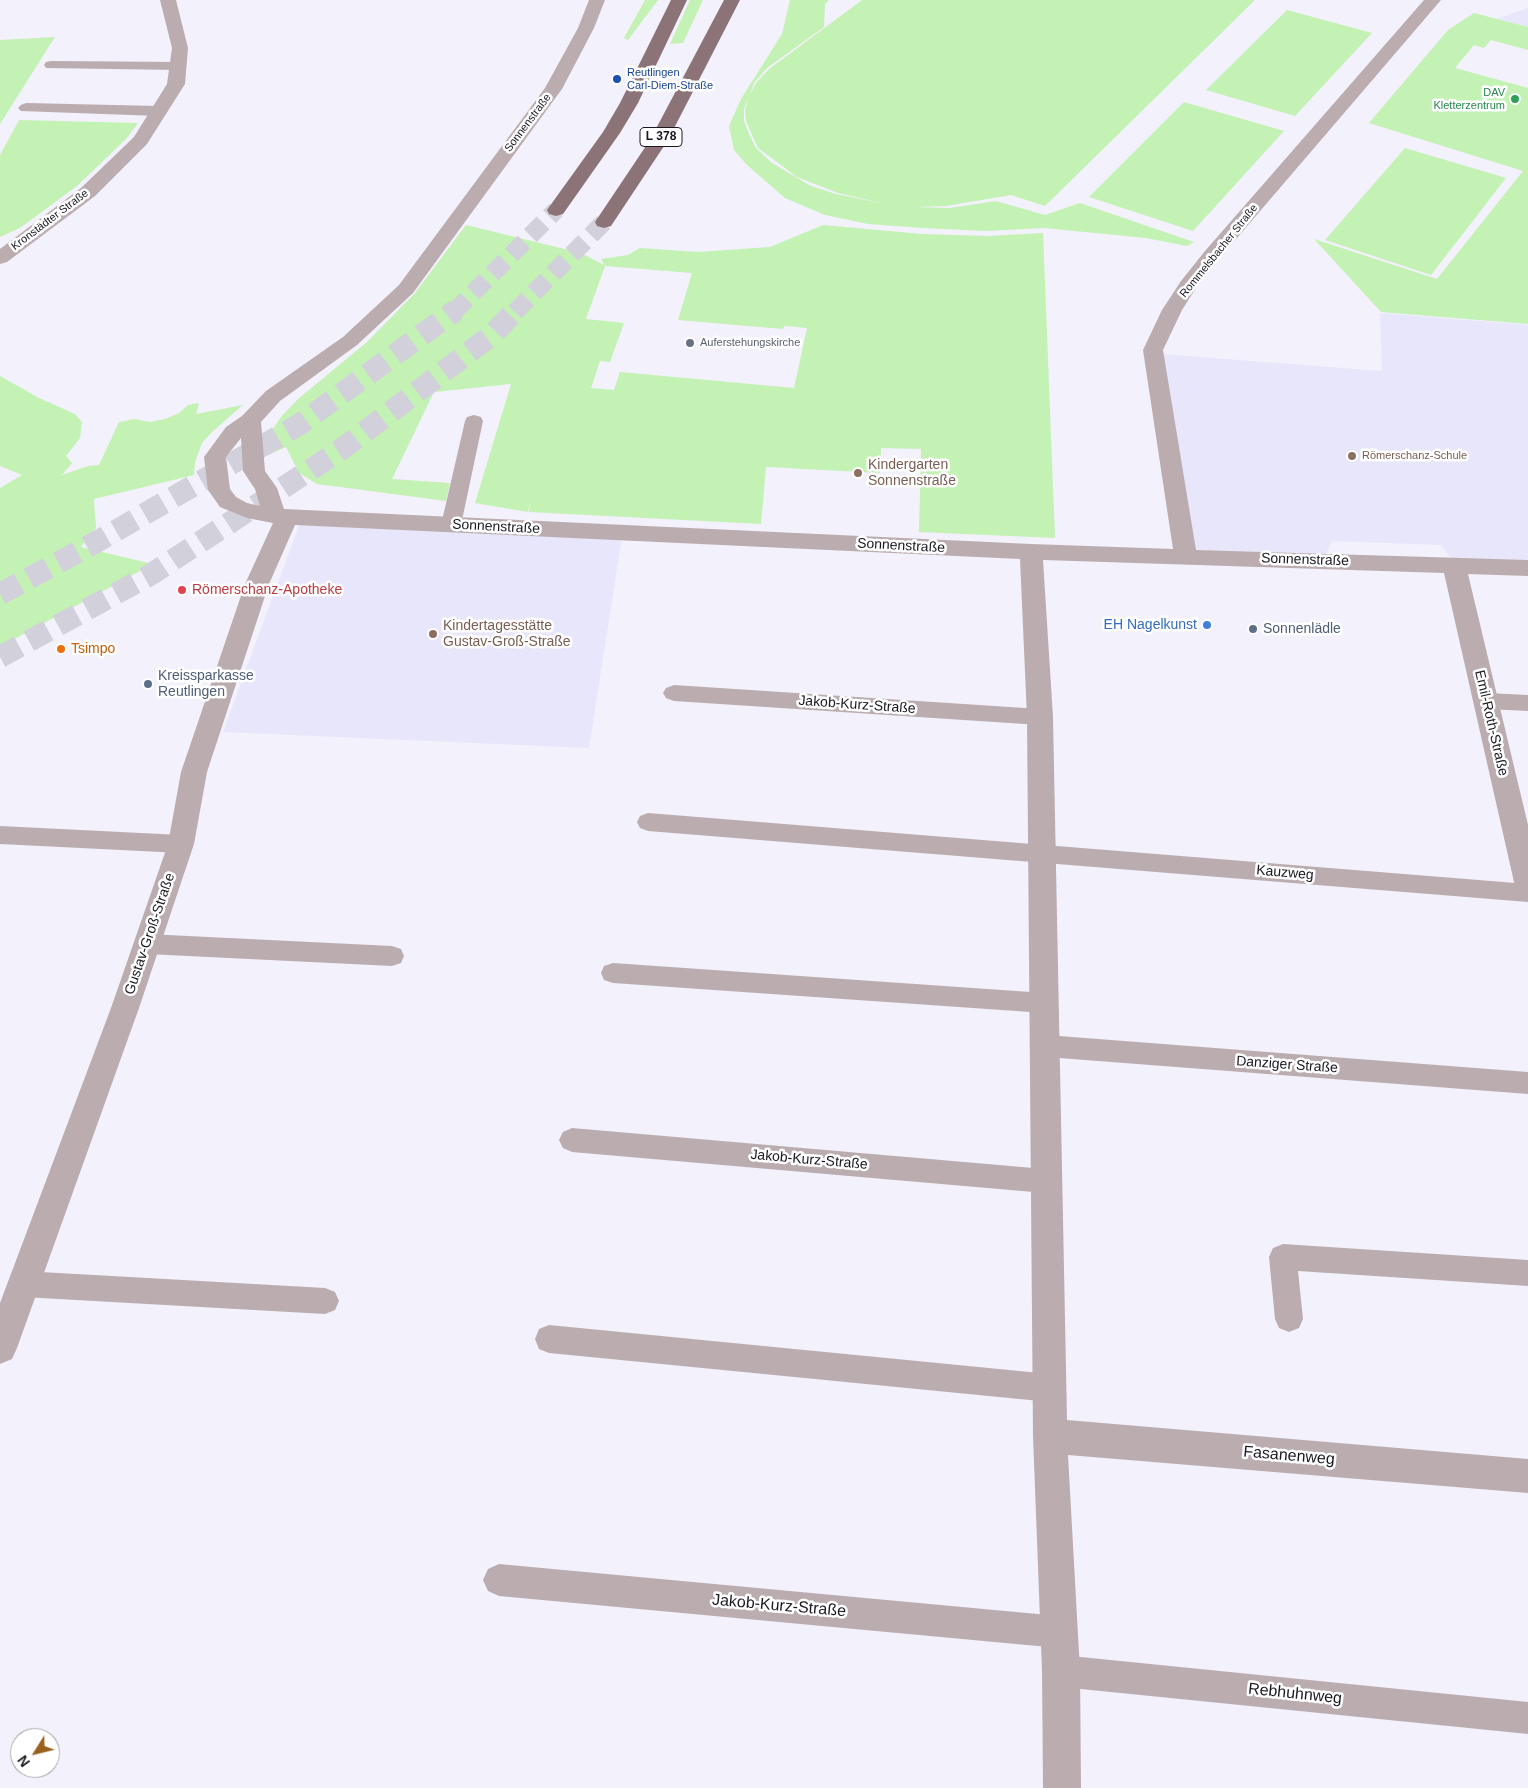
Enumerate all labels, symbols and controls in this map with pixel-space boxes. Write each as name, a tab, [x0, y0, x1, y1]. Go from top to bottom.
place label: Reutlingen Carl-Diem-Straße	[627, 66, 713, 92]
marker: Reutlingen Carl-Diem-Straße	[611, 73, 623, 85]
place label: DAV Kletterzentrum	[1433, 86, 1505, 112]
street label: Sonnenstraße	[502, 91, 554, 155]
marker: DAV Kletterzentrum	[1509, 93, 1521, 105]
road number: L 378	[640, 128, 682, 146]
street label: Kronstädter Straße	[9, 187, 91, 253]
street label: Rommelsbacher Straße	[1177, 202, 1261, 300]
place label: Auferstehungskirche	[700, 336, 800, 350]
marker: Auferstehungskirche	[684, 337, 696, 349]
place label: Römerschanz-Schule	[1362, 449, 1467, 463]
marker: Römerschanz-Schule	[1346, 450, 1358, 462]
place label: Kindergarten Sonnenstraße	[868, 457, 956, 490]
marker: Kindergarten Sonnenstraße	[852, 467, 864, 479]
street label: Sonnenstraße	[452, 516, 540, 538]
street label: Sonnenstraße	[857, 535, 945, 557]
street label: Sonnenstraße	[1261, 550, 1349, 570]
place label: Römerschanz-Apotheke	[192, 582, 342, 598]
marker: Römerschanz-Apotheke	[176, 584, 188, 596]
place label: EH Nagelkunst	[1104, 617, 1197, 633]
place label: Kindertagesstätte Gustav-Groß-Straße	[443, 618, 571, 650]
marker: EH Nagelkunst	[1201, 619, 1213, 631]
place label: Sonnenlädle	[1263, 621, 1341, 637]
marker: Sonnenlädle	[1247, 623, 1259, 635]
marker: Kindertagesstätte Gustav-Groß-Straße	[427, 628, 439, 640]
place label: Tsimpo	[71, 641, 115, 657]
marker: Tsimpo	[55, 643, 67, 655]
place label: Kreissparkasse Reutlingen	[158, 668, 254, 700]
street label: Emil-Roth-Straße	[1471, 668, 1511, 778]
marker: Kreissparkasse Reutlingen	[142, 678, 154, 690]
street label: Jakob-Kurz-Straße	[798, 693, 916, 717]
street label: Kauzweg	[1256, 862, 1314, 884]
street label: Gustav-Groß-Straße	[121, 871, 179, 997]
street label: Danziger Straße	[1236, 1053, 1338, 1077]
street label: Jakob-Kurz-Straße	[750, 1147, 868, 1173]
street label: Fasanenweg	[1243, 1442, 1335, 1470]
street label: Jakob-Kurz-Straße	[711, 1591, 847, 1621]
street label: Rebhuhnweg	[1247, 1680, 1343, 1708]
north arrow	[10, 1728, 60, 1778]
text: N	[14, 1752, 33, 1770]

